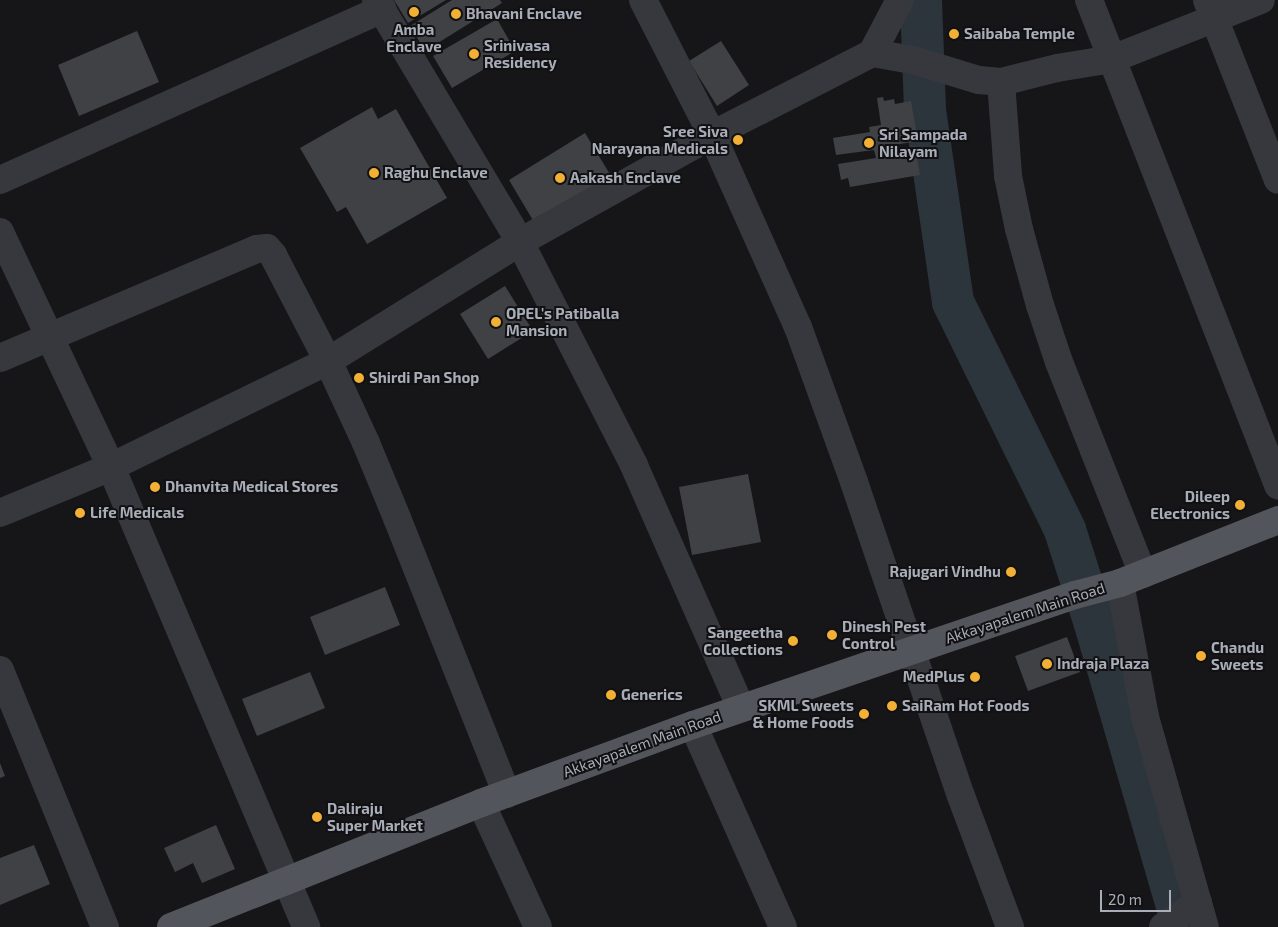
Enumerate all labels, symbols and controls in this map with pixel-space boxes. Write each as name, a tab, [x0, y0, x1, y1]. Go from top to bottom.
place label: Bhavani Enclave	[466, 5, 582, 23]
marker: Amba Enclave	[408, 6, 420, 18]
marker: Bhavani Enclave	[450, 8, 462, 20]
place label: Amba Enclave	[386, 20, 442, 55]
place label: Saibaba Temple	[964, 25, 1075, 43]
marker: Saibaba Temple	[948, 28, 960, 40]
place label: Srinivasa Residency	[484, 36, 557, 71]
marker: Srinivasa Residency	[468, 48, 480, 60]
place label: Sree Siva Narayana Medicals	[592, 122, 728, 157]
place label: Sri Sampada Nilayam	[879, 125, 967, 160]
marker: Sree Siva Narayana Medicals	[732, 134, 744, 146]
marker: Sri Sampada Nilayam	[863, 137, 875, 149]
place label: Raghu Enclave	[384, 164, 488, 182]
marker: Raghu Enclave	[368, 167, 380, 179]
place label: Aakash Enclave	[570, 169, 681, 187]
marker: Aakash Enclave	[554, 172, 566, 184]
place label: OPEL's Patiballa Mansion	[506, 304, 619, 339]
marker: OPEL's Patiballa Mansion	[490, 316, 502, 328]
place label: Shirdi Pan Shop	[369, 369, 479, 387]
marker: Shirdi Pan Shop	[353, 372, 365, 384]
place label: Dhanvita Medical Stores	[165, 478, 338, 496]
marker: Dhanvita Medical Stores	[149, 481, 161, 493]
place label: Dileep Electronics	[1150, 487, 1230, 522]
marker: Dileep Electronics	[1234, 499, 1246, 511]
place label: Life Medicals	[90, 504, 184, 522]
marker: Life Medicals	[74, 507, 86, 519]
place label: Rajugari Vindhu	[889, 563, 1001, 581]
marker: Rajugari Vindhu	[1005, 566, 1017, 578]
street label: Akkayapalem Main Road	[943, 579, 1107, 647]
place label: Dinesh Pest Control	[842, 617, 926, 652]
place label: Sangeetha Collections	[703, 623, 783, 658]
marker: Dinesh Pest Control	[826, 629, 838, 641]
marker: Sangeetha Collections	[787, 635, 799, 647]
place label: Chandu Sweets	[1211, 638, 1264, 673]
marker: Chandu Sweets	[1195, 650, 1207, 662]
place label: Indraja Plaza	[1057, 655, 1149, 673]
marker: Indraja Plaza	[1041, 658, 1053, 670]
place label: MedPlus	[903, 668, 965, 686]
marker: MedPlus	[969, 671, 981, 683]
place label: Generics	[621, 686, 683, 704]
marker: Generics	[605, 689, 617, 701]
place label: SKML Sweets & Home Foods	[752, 696, 854, 731]
place label: SaiRam Hot Foods	[902, 697, 1029, 715]
marker: SaiRam Hot Foods	[886, 700, 898, 712]
street label: Akkayapalem Main Road	[561, 707, 723, 781]
marker: SKML Sweets & Home Foods	[858, 708, 870, 720]
place label: Daliraju Super Market	[327, 799, 423, 834]
marker: Daliraju Super Market	[311, 811, 323, 823]
scale bar	[1103, 880, 1174, 912]
text: 20 m	[1108, 890, 1142, 908]

